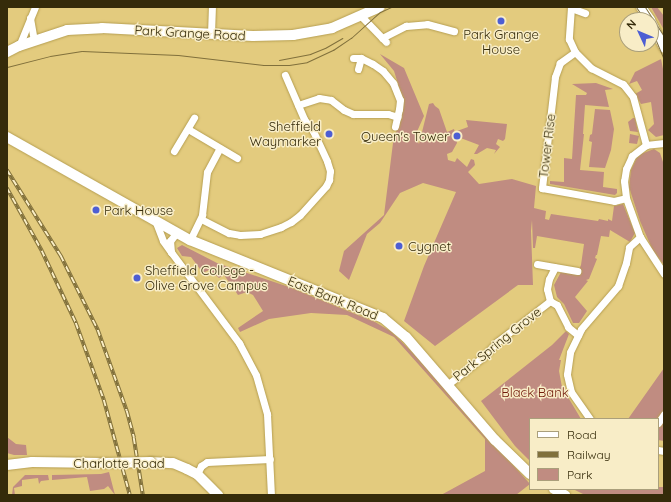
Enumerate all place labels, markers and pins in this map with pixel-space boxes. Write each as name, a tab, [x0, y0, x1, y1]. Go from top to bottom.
marker: Park Grange House	[496, 16, 506, 26]
place label: Park Grange House	[463, 27, 539, 58]
place label: Sheffield Waymarker	[250, 119, 321, 150]
place label: Queen's Tower	[361, 128, 449, 144]
marker: Sheffield Waymarker	[324, 129, 334, 139]
marker: Queen's Tower	[452, 131, 462, 141]
place label: Park House	[104, 202, 173, 218]
marker: Park House	[91, 205, 101, 215]
place label: Cygnet	[408, 238, 451, 254]
marker: Cygnet	[393, 240, 405, 252]
place label: Sheffield College - Olive Grove Campus	[145, 263, 267, 294]
marker: Sheffield College - Olive Grove Campus	[132, 273, 142, 283]

